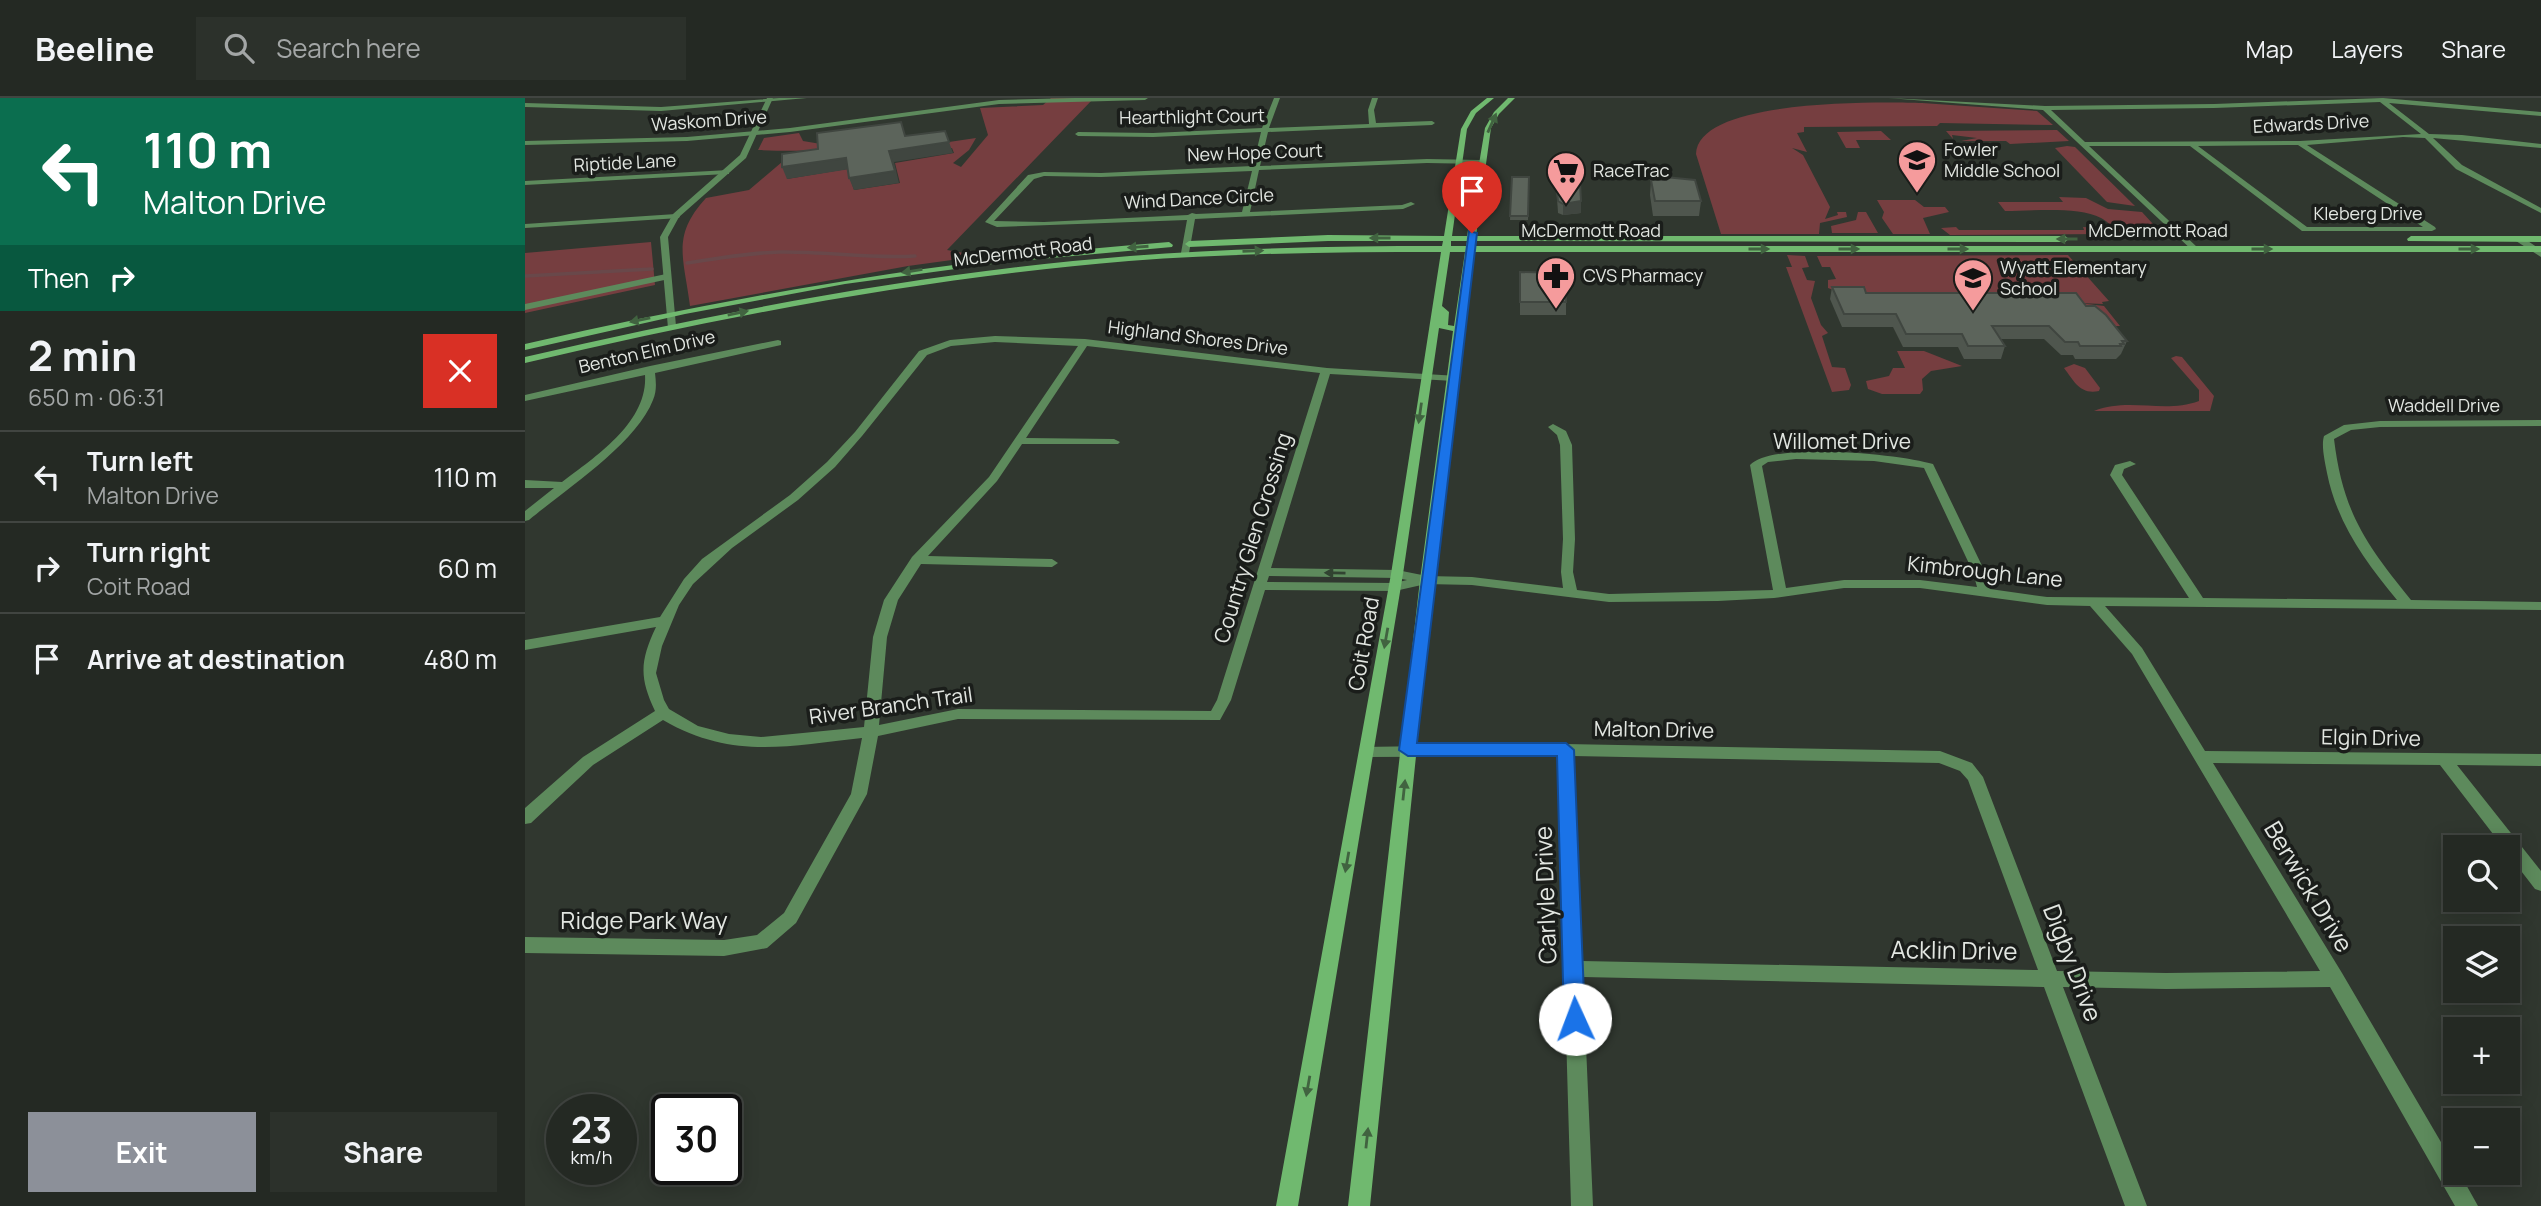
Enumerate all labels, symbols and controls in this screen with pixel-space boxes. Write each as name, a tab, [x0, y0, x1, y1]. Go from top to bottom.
search box	[196, 17, 686, 80]
text: Beeline	[35, 26, 154, 71]
icon: search	[220, 29, 258, 67]
text: Search here	[276, 30, 421, 66]
text: Map	[2246, 32, 2293, 65]
text: Layers	[2331, 32, 2403, 65]
text: Share	[2441, 32, 2506, 65]
street label: Hearthlight Court	[1119, 103, 1265, 129]
street label: Waskom Drive	[650, 104, 768, 136]
street label: Edwards Drive	[2252, 108, 2370, 138]
one-way arrow	[1486, 113, 1498, 133]
text: 110 m	[143, 116, 272, 183]
icon: left	[28, 126, 119, 217]
place label: Fowler Middle School	[1944, 137, 2060, 182]
street label: New Hope Court	[1187, 138, 1323, 166]
school or university icon: Fowler Middle School	[1896, 139, 1938, 194]
street label: Riptide Lane	[573, 147, 677, 177]
supermarket icon: RaceTrac	[1545, 150, 1587, 205]
place label: RaceTrac	[1593, 158, 1669, 182]
pin	[1442, 161, 1502, 233]
icon: arrive	[1453, 172, 1491, 210]
text: Malton Drive	[143, 180, 326, 224]
street label: Wind Dance Circle	[1123, 182, 1274, 214]
street label: Kleberg Drive	[2313, 201, 2423, 225]
street label: McDermott Road	[1521, 218, 1661, 242]
street label: McDermott Road	[2088, 218, 2228, 242]
street label: McDermott Road	[952, 231, 1094, 271]
one-way arrow	[1369, 232, 1391, 244]
one-way arrow	[2055, 233, 2077, 245]
one-way arrow	[1127, 242, 1149, 253]
one-way arrow	[1748, 243, 1770, 255]
one-way arrow	[1838, 243, 1860, 255]
one-way arrow	[1947, 243, 1969, 255]
one-way arrow	[2252, 243, 2274, 255]
one-way arrow	[2458, 243, 2480, 255]
one-way arrow	[1242, 245, 1264, 256]
pharmacy icon: CVS Pharmacy	[1535, 255, 1577, 310]
place label: Wyatt Elementary School	[2000, 255, 2147, 300]
school or university icon: Wyatt Elementary School	[1952, 257, 1994, 312]
icon: right	[103, 259, 141, 297]
text: Then	[28, 260, 89, 296]
place label: CVS Pharmacy	[1583, 263, 1704, 287]
one-way arrow	[901, 266, 923, 277]
one-way arrow	[727, 307, 749, 318]
street label: Highland Shores Drive	[1107, 314, 1290, 360]
one-way arrow	[629, 315, 651, 326]
street label: Benton Elm Drive	[576, 324, 717, 378]
text: 2 min	[28, 326, 137, 384]
button: close	[423, 334, 497, 408]
text: 650 m · 06:31	[28, 381, 165, 413]
street label: Waddell Drive	[2388, 393, 2500, 417]
one-way arrow	[1414, 402, 1425, 424]
street label: Willomet Drive	[1773, 427, 1911, 455]
street label: Country Glen Crossing	[1207, 429, 1297, 646]
text: Turn left	[87, 443, 194, 479]
icon: left	[28, 458, 66, 496]
text: 110 m	[434, 459, 497, 495]
text: Malton Drive	[87, 479, 219, 511]
text: Turn right	[87, 534, 211, 570]
icon: right	[28, 549, 66, 587]
street label: Kimbrough Lane	[1906, 549, 2064, 593]
text: 60 m	[438, 550, 497, 586]
one-way arrow	[1324, 567, 1346, 579]
text: Coit Road	[87, 570, 191, 602]
street label: Coit Road	[1341, 595, 1385, 693]
one-way arrow	[1380, 627, 1391, 649]
icon: arrive	[28, 640, 66, 678]
text: Arrive at destination	[87, 641, 345, 677]
text: 480 m	[423, 641, 497, 677]
street label: River Branch Trail	[807, 680, 974, 730]
street label: Malton Drive	[1594, 714, 1714, 744]
street label: Elgin Drive	[2321, 722, 2421, 752]
one-way arrow	[1398, 779, 1409, 801]
street label: Berwick Drive	[2257, 814, 2361, 958]
street label: Carlyle Drive	[1526, 826, 1563, 965]
map controls	[2443, 835, 2520, 1185]
button: search	[2443, 835, 2520, 912]
one-way arrow	[1342, 851, 1353, 873]
street label: Digby Drive	[2036, 899, 2111, 1026]
street label: Ridge Park Way	[560, 903, 728, 936]
button: layers	[2443, 926, 2520, 1003]
street label: Acklin Drive	[1890, 932, 2018, 967]
position arrow	[1538, 982, 1612, 1056]
button: +	[2443, 1017, 2520, 1094]
one-way arrow	[1302, 1075, 1313, 1097]
speed limit sign: 30	[651, 1094, 742, 1185]
text: 23	[571, 1106, 612, 1154]
button: −	[2443, 1108, 2520, 1185]
button: Exit	[28, 1112, 256, 1192]
button: Share	[270, 1112, 497, 1192]
one-way arrow	[1362, 1127, 1373, 1149]
text: km/h	[571, 1145, 612, 1169]

